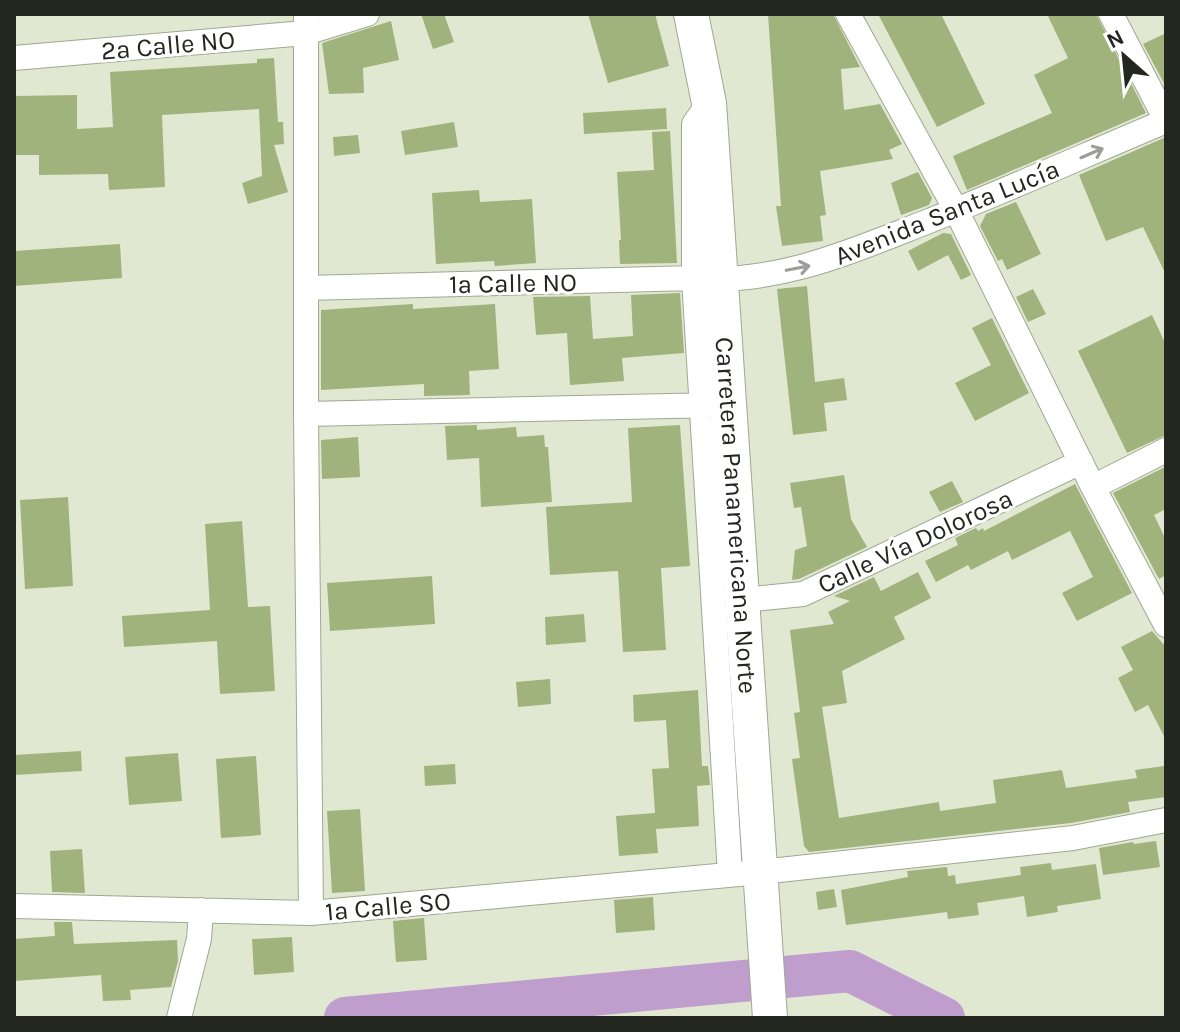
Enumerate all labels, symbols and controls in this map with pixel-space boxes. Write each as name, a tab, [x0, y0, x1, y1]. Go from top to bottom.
north arrow	[1084, 16, 1164, 96]
street label: 2a Calle NO	[100, 24, 236, 67]
text: N	[1102, 24, 1128, 54]
one-way arrow	[1079, 144, 1104, 159]
street label: Avenida Santa Lucía	[830, 153, 1064, 272]
one-way arrow	[785, 259, 810, 274]
street label: 1a Calle NO	[449, 267, 577, 300]
street label: Carretera Panamericana Norte	[709, 336, 763, 695]
street label: Calle Vía Dolorosa	[813, 483, 1018, 600]
street label: 1a Calle SO	[324, 886, 452, 927]

